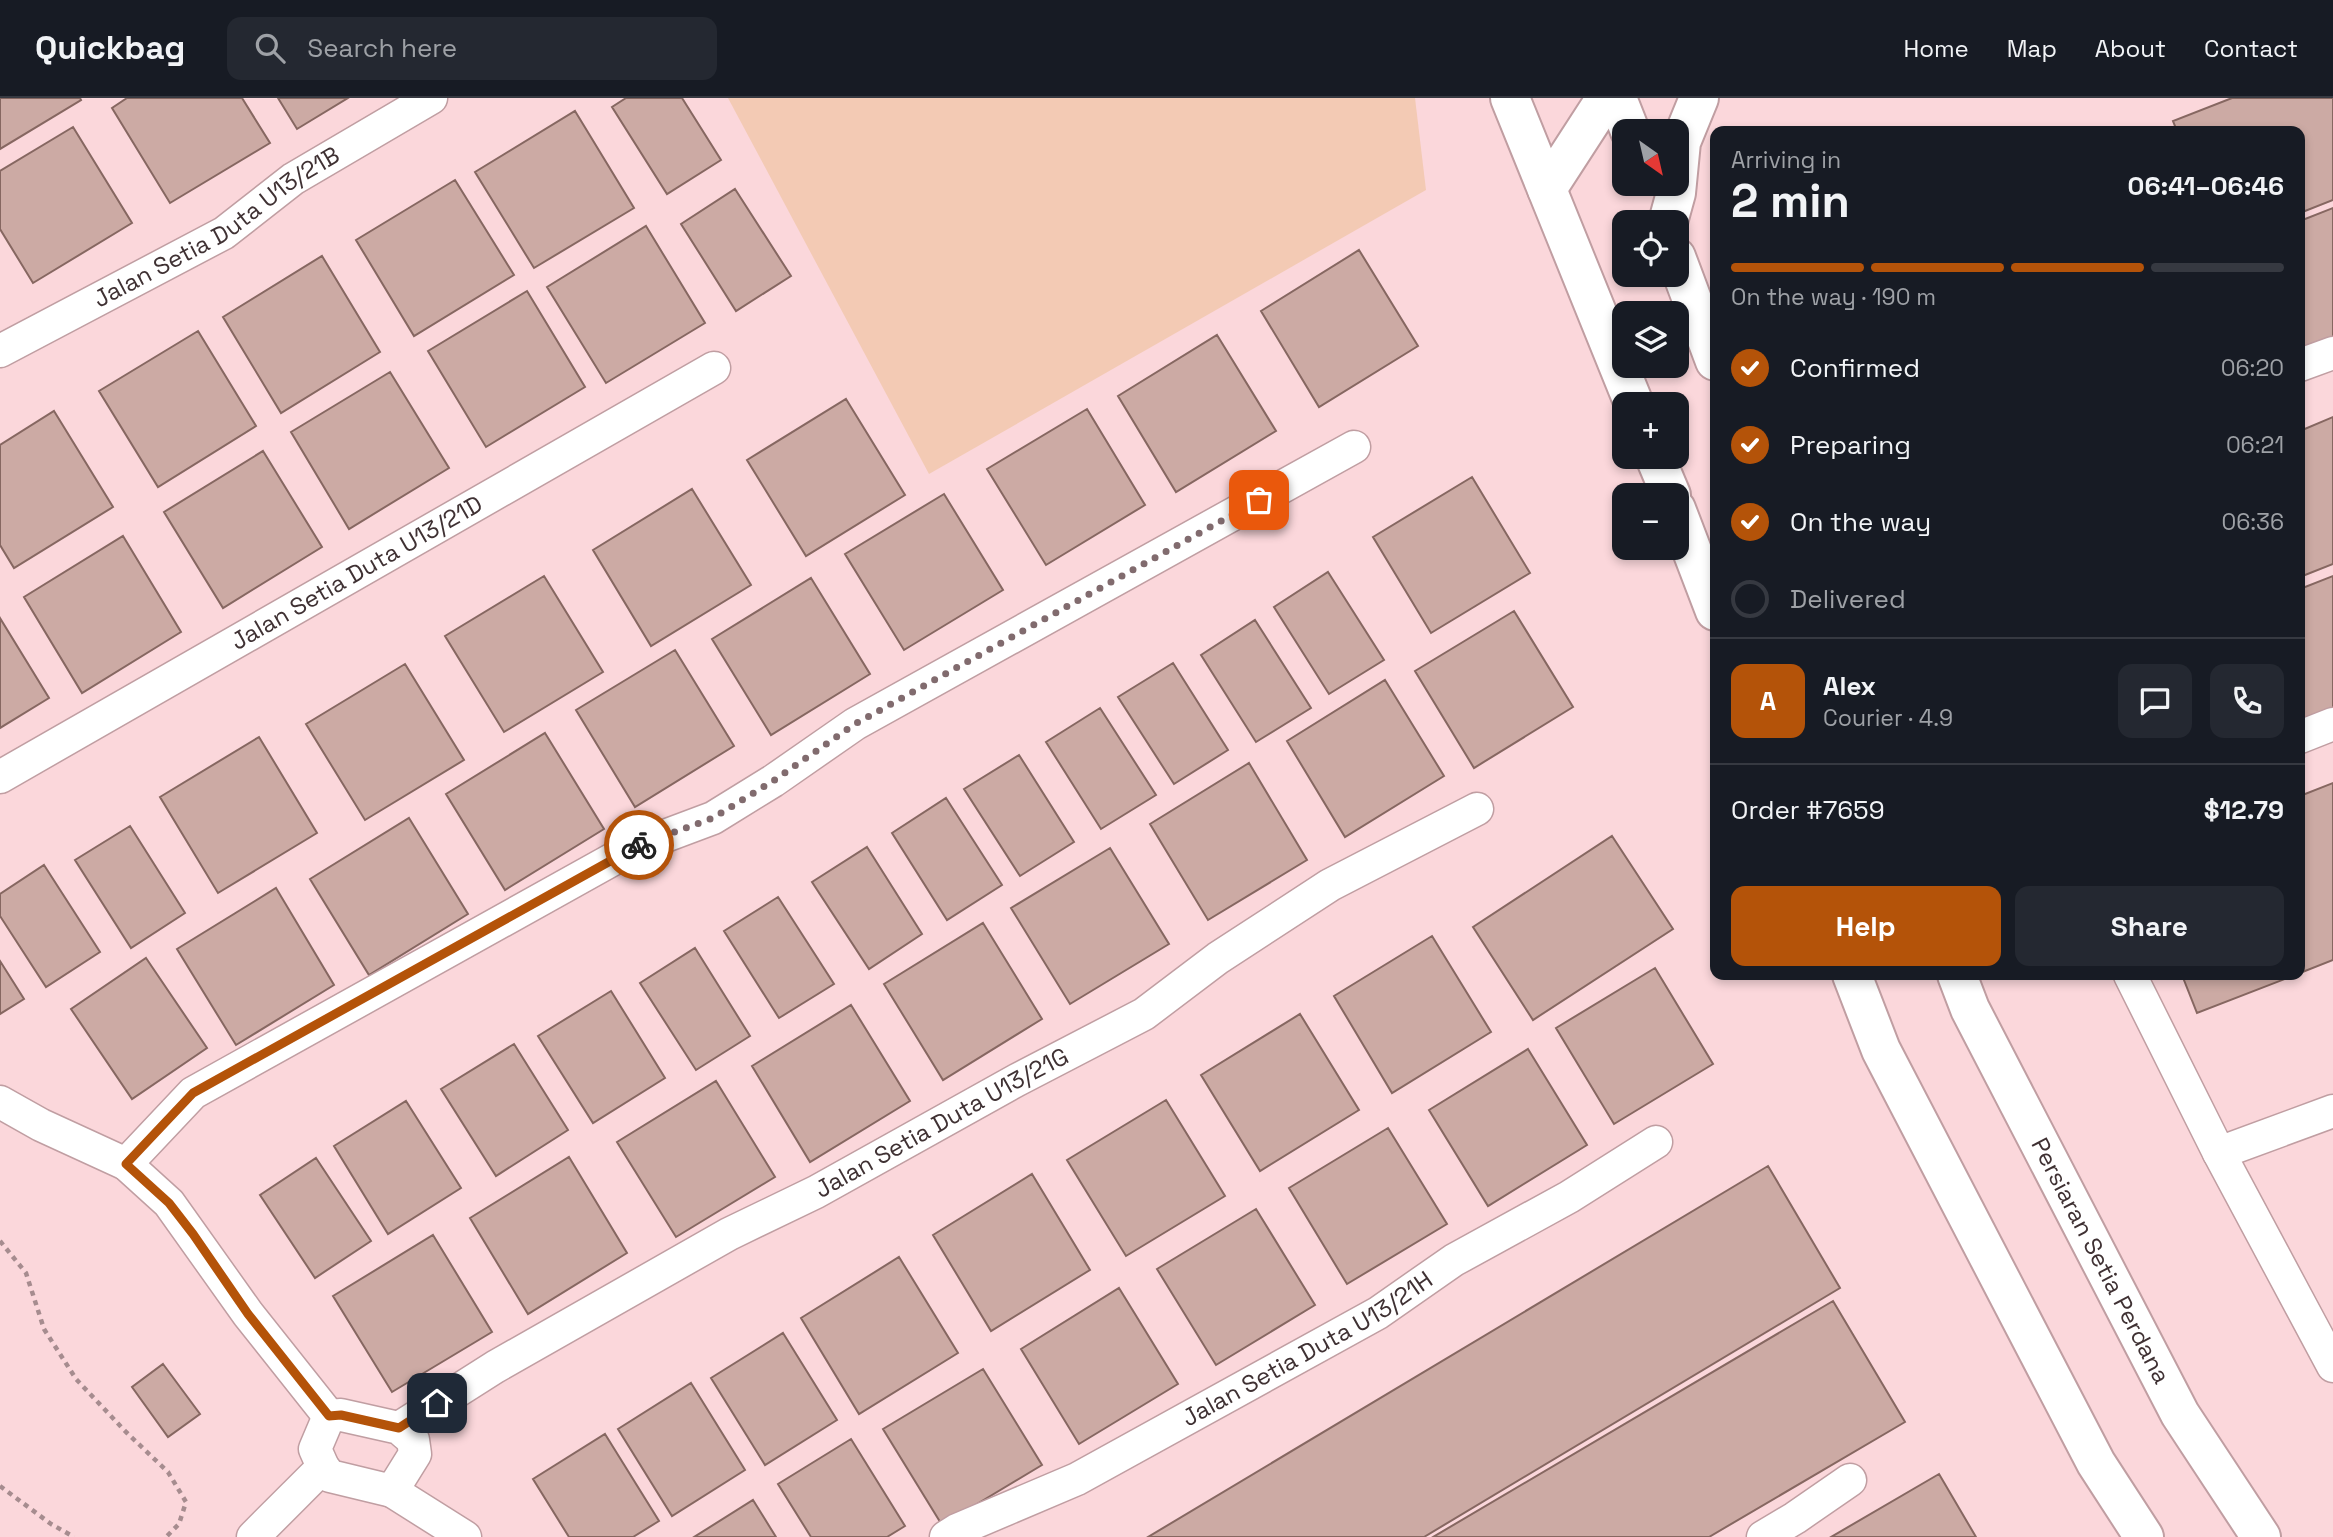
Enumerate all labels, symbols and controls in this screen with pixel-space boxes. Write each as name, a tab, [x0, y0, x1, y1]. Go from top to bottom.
search box	[227, 17, 717, 80]
text: Quickbag	[35, 27, 185, 69]
icon: search	[251, 29, 289, 67]
text: Search here	[307, 31, 457, 65]
text: Home	[1903, 33, 1969, 64]
text: Map	[2007, 33, 2057, 64]
text: About	[2095, 33, 2166, 64]
text: Contact	[2204, 33, 2298, 64]
north arrow	[1612, 119, 1689, 196]
map controls	[1612, 119, 1689, 560]
street label: Jalan Setia Duta U13/21B	[88, 139, 345, 314]
text: Arriving in	[1731, 145, 1841, 175]
text: 06:41–06:46	[2128, 169, 2284, 203]
text: 2 min	[1731, 172, 1850, 230]
button: locate	[1612, 210, 1689, 287]
text: On the way · 190 m	[1731, 282, 1936, 312]
button: layers	[1612, 301, 1689, 378]
icon: check	[1731, 349, 1769, 387]
text: Confirmed	[1790, 351, 1920, 385]
text: 06:20	[2221, 353, 2284, 383]
button: +	[1612, 392, 1689, 469]
icon: check	[1731, 426, 1769, 464]
text: Preparing	[1790, 428, 1911, 462]
text: 06:21	[2226, 430, 2284, 460]
pin	[1229, 470, 1289, 530]
icon: bag	[1240, 481, 1278, 519]
button: −	[1612, 483, 1689, 560]
street label: Jalan Setia Duta U13/21D	[225, 488, 488, 657]
icon: check	[1731, 503, 1769, 541]
text: On the way	[1790, 505, 1931, 539]
text: 06:36	[2221, 507, 2284, 537]
text: Delivered	[1790, 582, 1906, 616]
button: chat	[2118, 664, 2192, 738]
button: phone	[2210, 664, 2284, 738]
text: Alex	[1823, 669, 1876, 703]
text: A	[1760, 684, 1776, 718]
text: Courier · 4.9	[1823, 703, 1953, 733]
text: Order #7659	[1731, 793, 1885, 827]
text: $12.79	[2204, 793, 2284, 827]
courier	[604, 810, 674, 880]
icon: bike	[620, 826, 658, 864]
button: Help	[1731, 886, 2001, 966]
button: Share	[2015, 886, 2284, 966]
street label: Jalan Setia Duta U13/21G	[809, 1040, 1073, 1205]
street label: Persiaran Setia Perdana	[2024, 1132, 2178, 1389]
street label: Jalan Setia Duta U13/21H	[1176, 1264, 1438, 1433]
pin	[407, 1373, 467, 1433]
icon: home	[418, 1384, 456, 1422]

